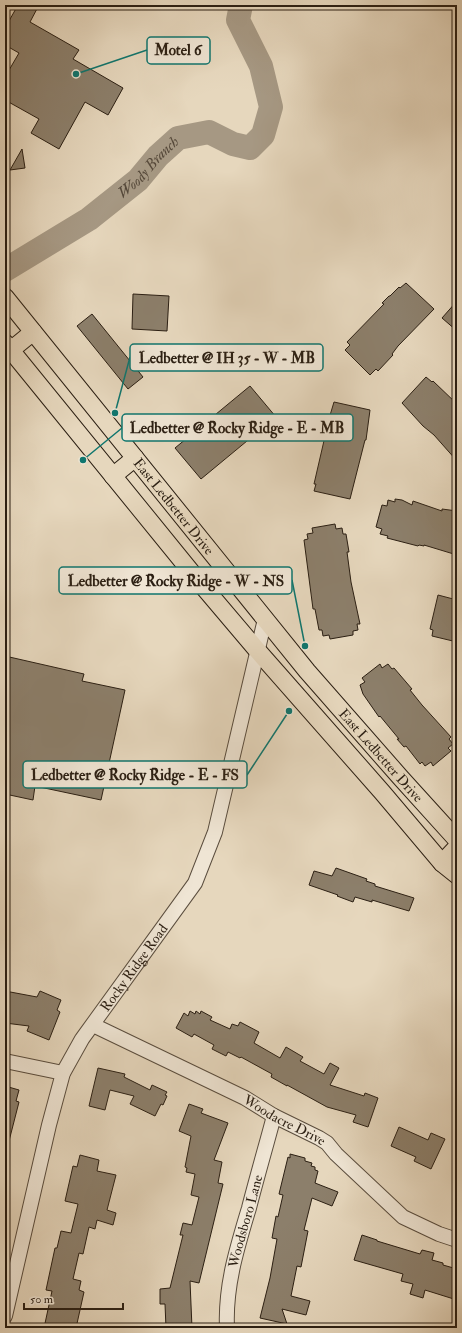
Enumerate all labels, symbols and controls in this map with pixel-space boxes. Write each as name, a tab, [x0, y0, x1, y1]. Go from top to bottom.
callout: Motel 6	[147, 37, 210, 64]
text: Motel 6	[153, 41, 203, 60]
water label: Woody Branch	[113, 132, 183, 202]
callout: Ledbetter @ IH 35 - W - MB	[130, 344, 323, 371]
text: Ledbetter @ IH 35 - W - MB	[139, 349, 315, 368]
callout: Ledbetter @ Rocky Ridge - E - MB	[122, 414, 353, 441]
text: Ledbetter @ Rocky Ridge - E - MB	[130, 419, 344, 439]
street label: East Ledbetter Drive	[130, 455, 218, 558]
callout: Ledbetter @ Rocky Ridge - W - NS	[59, 567, 292, 594]
text: Ledbetter @ Rocky Ridge - W - NS	[68, 572, 284, 592]
street label: East Ledbetter Drive	[335, 705, 427, 806]
callout: Ledbetter @ Rocky Ridge - E - FS	[23, 761, 247, 788]
text: Ledbetter @ Rocky Ridge - E - FS	[31, 766, 239, 786]
street label: Rocky Ridge Road	[96, 921, 171, 1015]
street label: Woodacre Drive	[240, 1090, 329, 1149]
street label: Woodsboro Lane	[224, 1173, 266, 1270]
scale bar	[24, 1285, 123, 1311]
text: 50 m	[30, 1292, 54, 1307]

